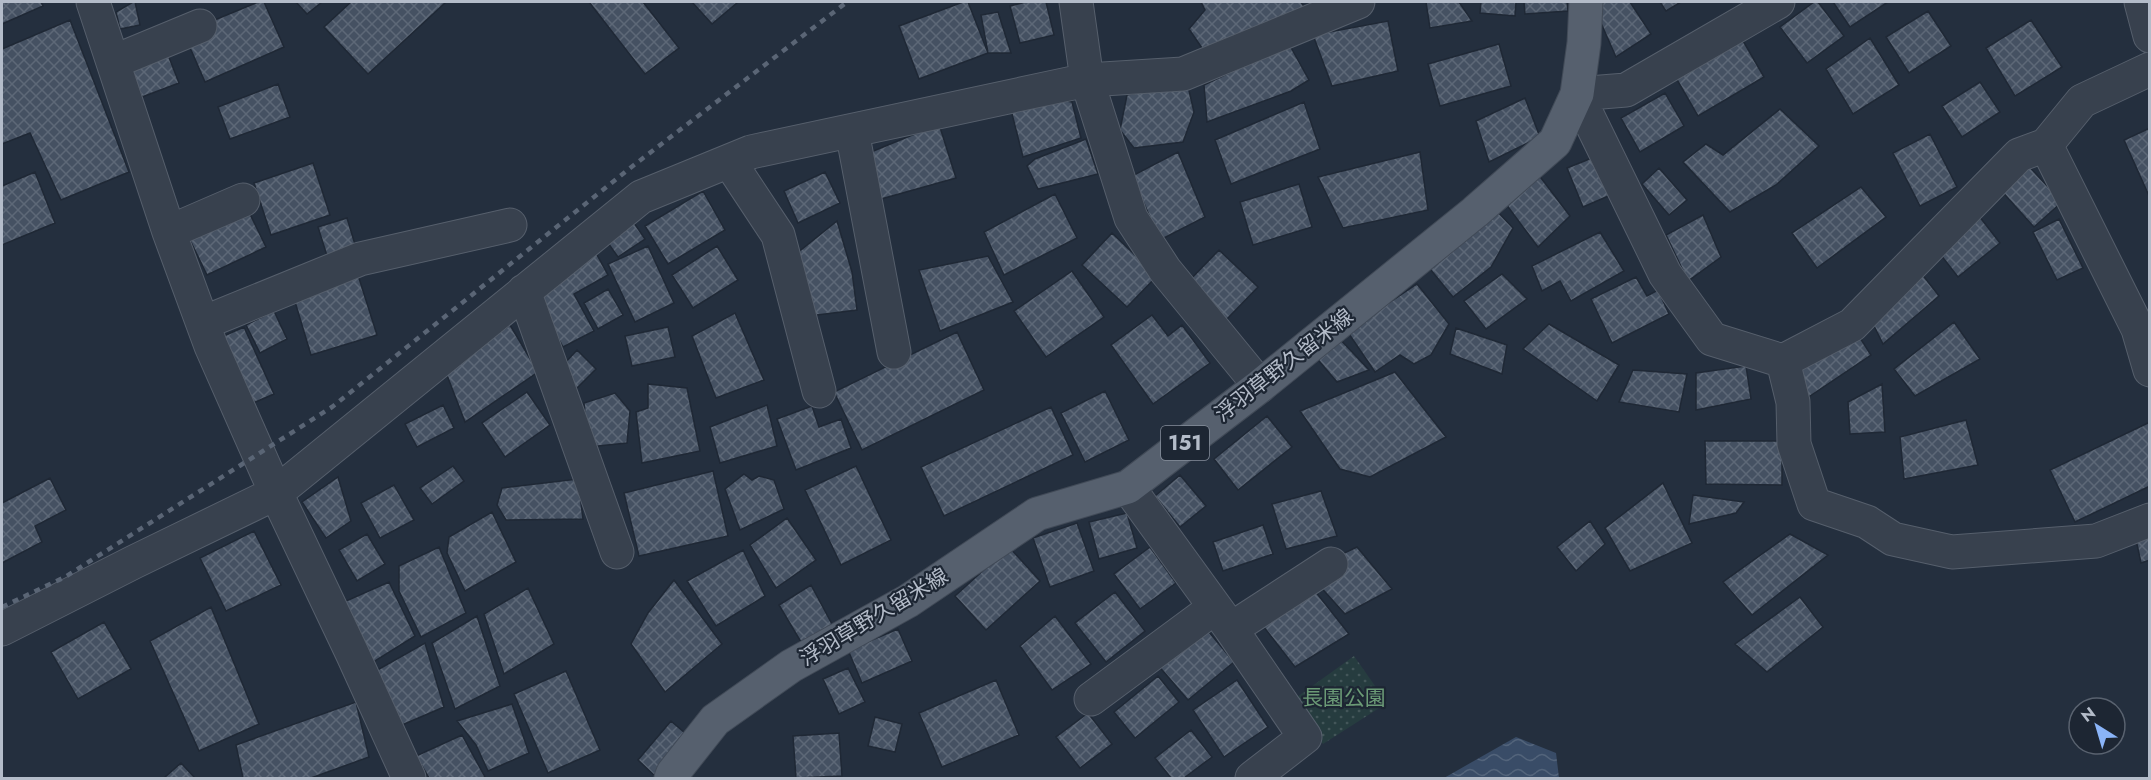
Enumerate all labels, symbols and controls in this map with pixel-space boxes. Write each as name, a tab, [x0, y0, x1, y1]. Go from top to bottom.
street label: 浮羽草野久留米線	[1209, 301, 1359, 429]
road number: 151	[1161, 426, 1209, 460]
street label: 浮羽草野久留米線	[794, 561, 954, 673]
park label: 長園公園	[1302, 683, 1386, 713]
north arrow	[2067, 696, 2127, 756]
text: N	[2076, 701, 2100, 727]

